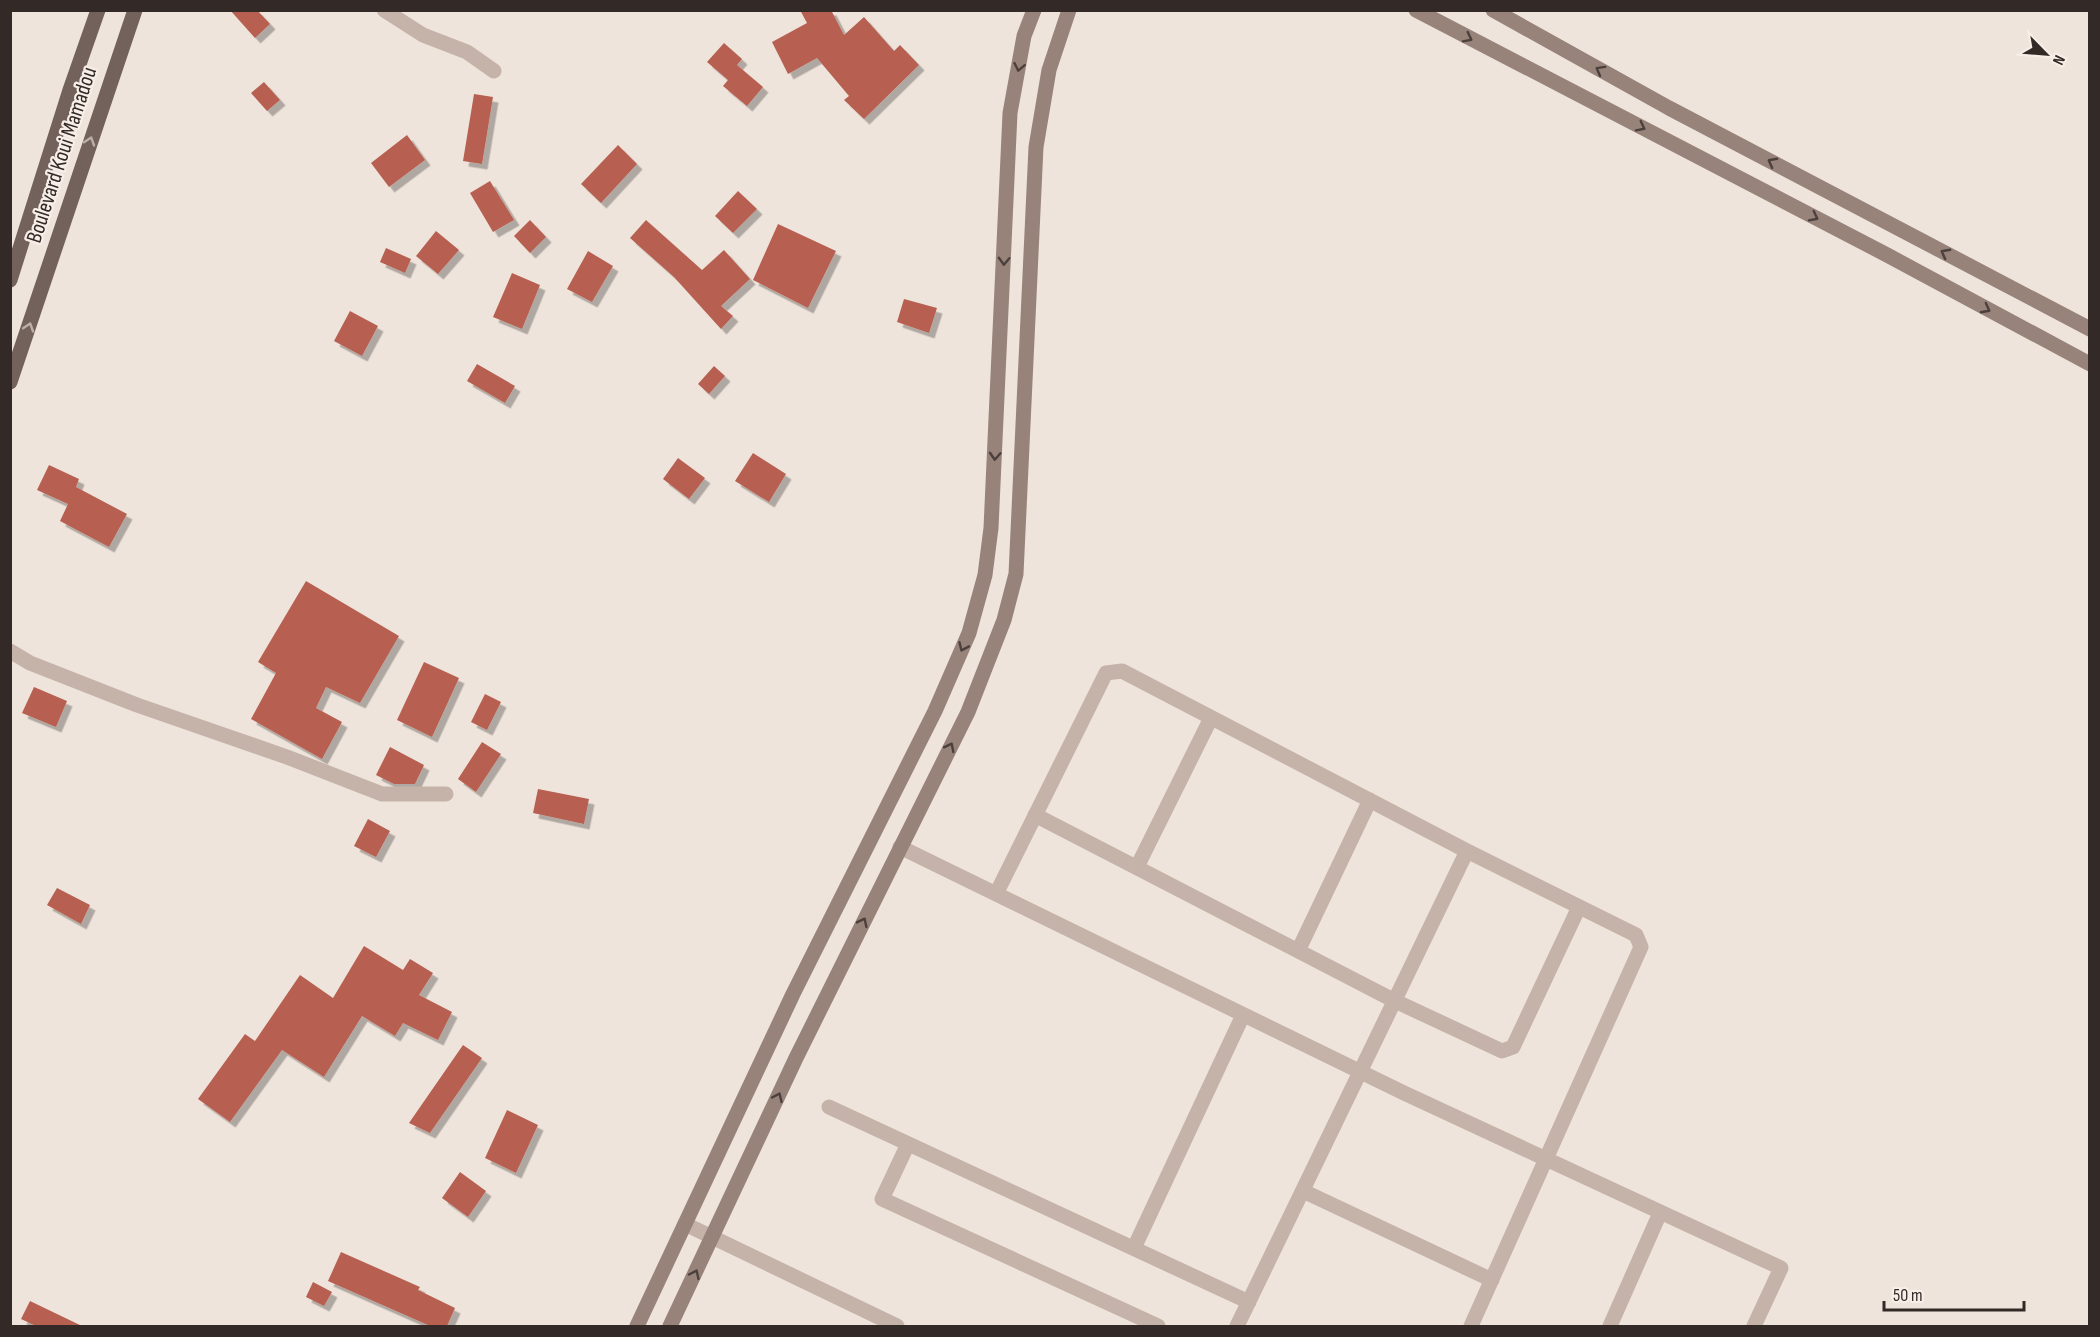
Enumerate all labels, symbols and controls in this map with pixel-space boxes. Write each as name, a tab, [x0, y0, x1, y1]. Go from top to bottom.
north arrow	[2016, 24, 2076, 84]
one-way arrow	[1461, 30, 1472, 42]
text: N	[2048, 52, 2069, 68]
one-way arrow	[1013, 61, 1026, 71]
street label: Boulevard Koui Mamadou	[21, 64, 103, 246]
one-way arrow	[1596, 66, 1607, 77]
one-way arrow	[1635, 120, 1646, 132]
one-way arrow	[83, 136, 96, 147]
one-way arrow	[1768, 158, 1778, 169]
one-way arrow	[1808, 210, 1818, 221]
one-way arrow	[1940, 249, 1951, 260]
one-way arrow	[998, 256, 1011, 265]
one-way arrow	[1980, 302, 1990, 313]
one-way arrow	[22, 322, 35, 333]
one-way arrow	[988, 451, 1001, 460]
one-way arrow	[958, 640, 970, 651]
one-way arrow	[943, 743, 955, 754]
one-way arrow	[856, 917, 868, 928]
one-way arrow	[770, 1092, 782, 1103]
one-way arrow	[687, 1269, 699, 1280]
scale bar	[1884, 1274, 2024, 1312]
text: 50 m	[1893, 1285, 1923, 1306]

